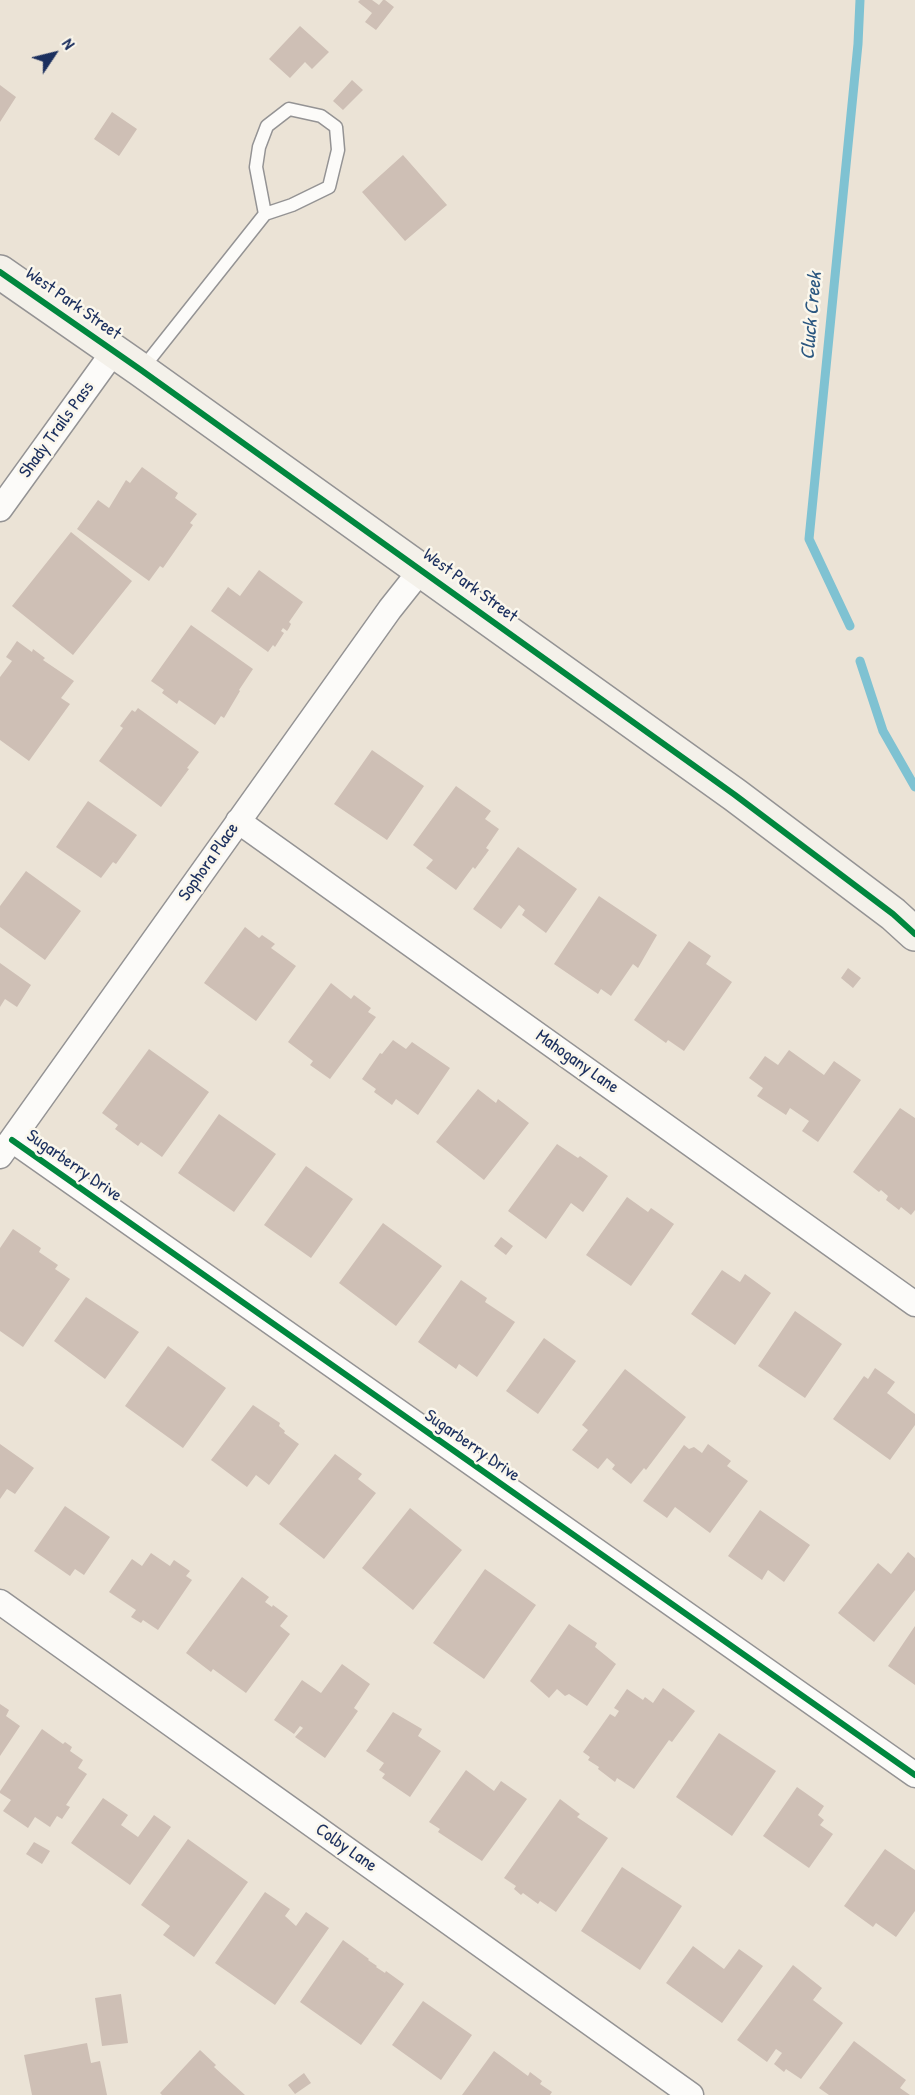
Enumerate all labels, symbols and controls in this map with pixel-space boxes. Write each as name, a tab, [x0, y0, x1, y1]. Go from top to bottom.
north arrow	[24, 24, 84, 84]
text: N	[57, 34, 80, 53]
street label: West Park Street	[21, 263, 125, 345]
water label: Cluck Creek	[796, 271, 828, 361]
street label: Shady Trails Pass	[15, 378, 99, 482]
street label: West Park Street	[418, 544, 522, 628]
street label: Sophora Place	[174, 819, 244, 905]
street label: Mahogany Lane	[531, 1025, 623, 1099]
street label: Sugarberry Drive	[22, 1125, 126, 1207]
street label: Sugarberry Drive	[420, 1405, 524, 1487]
street label: Colby Lane	[311, 1819, 381, 1877]

